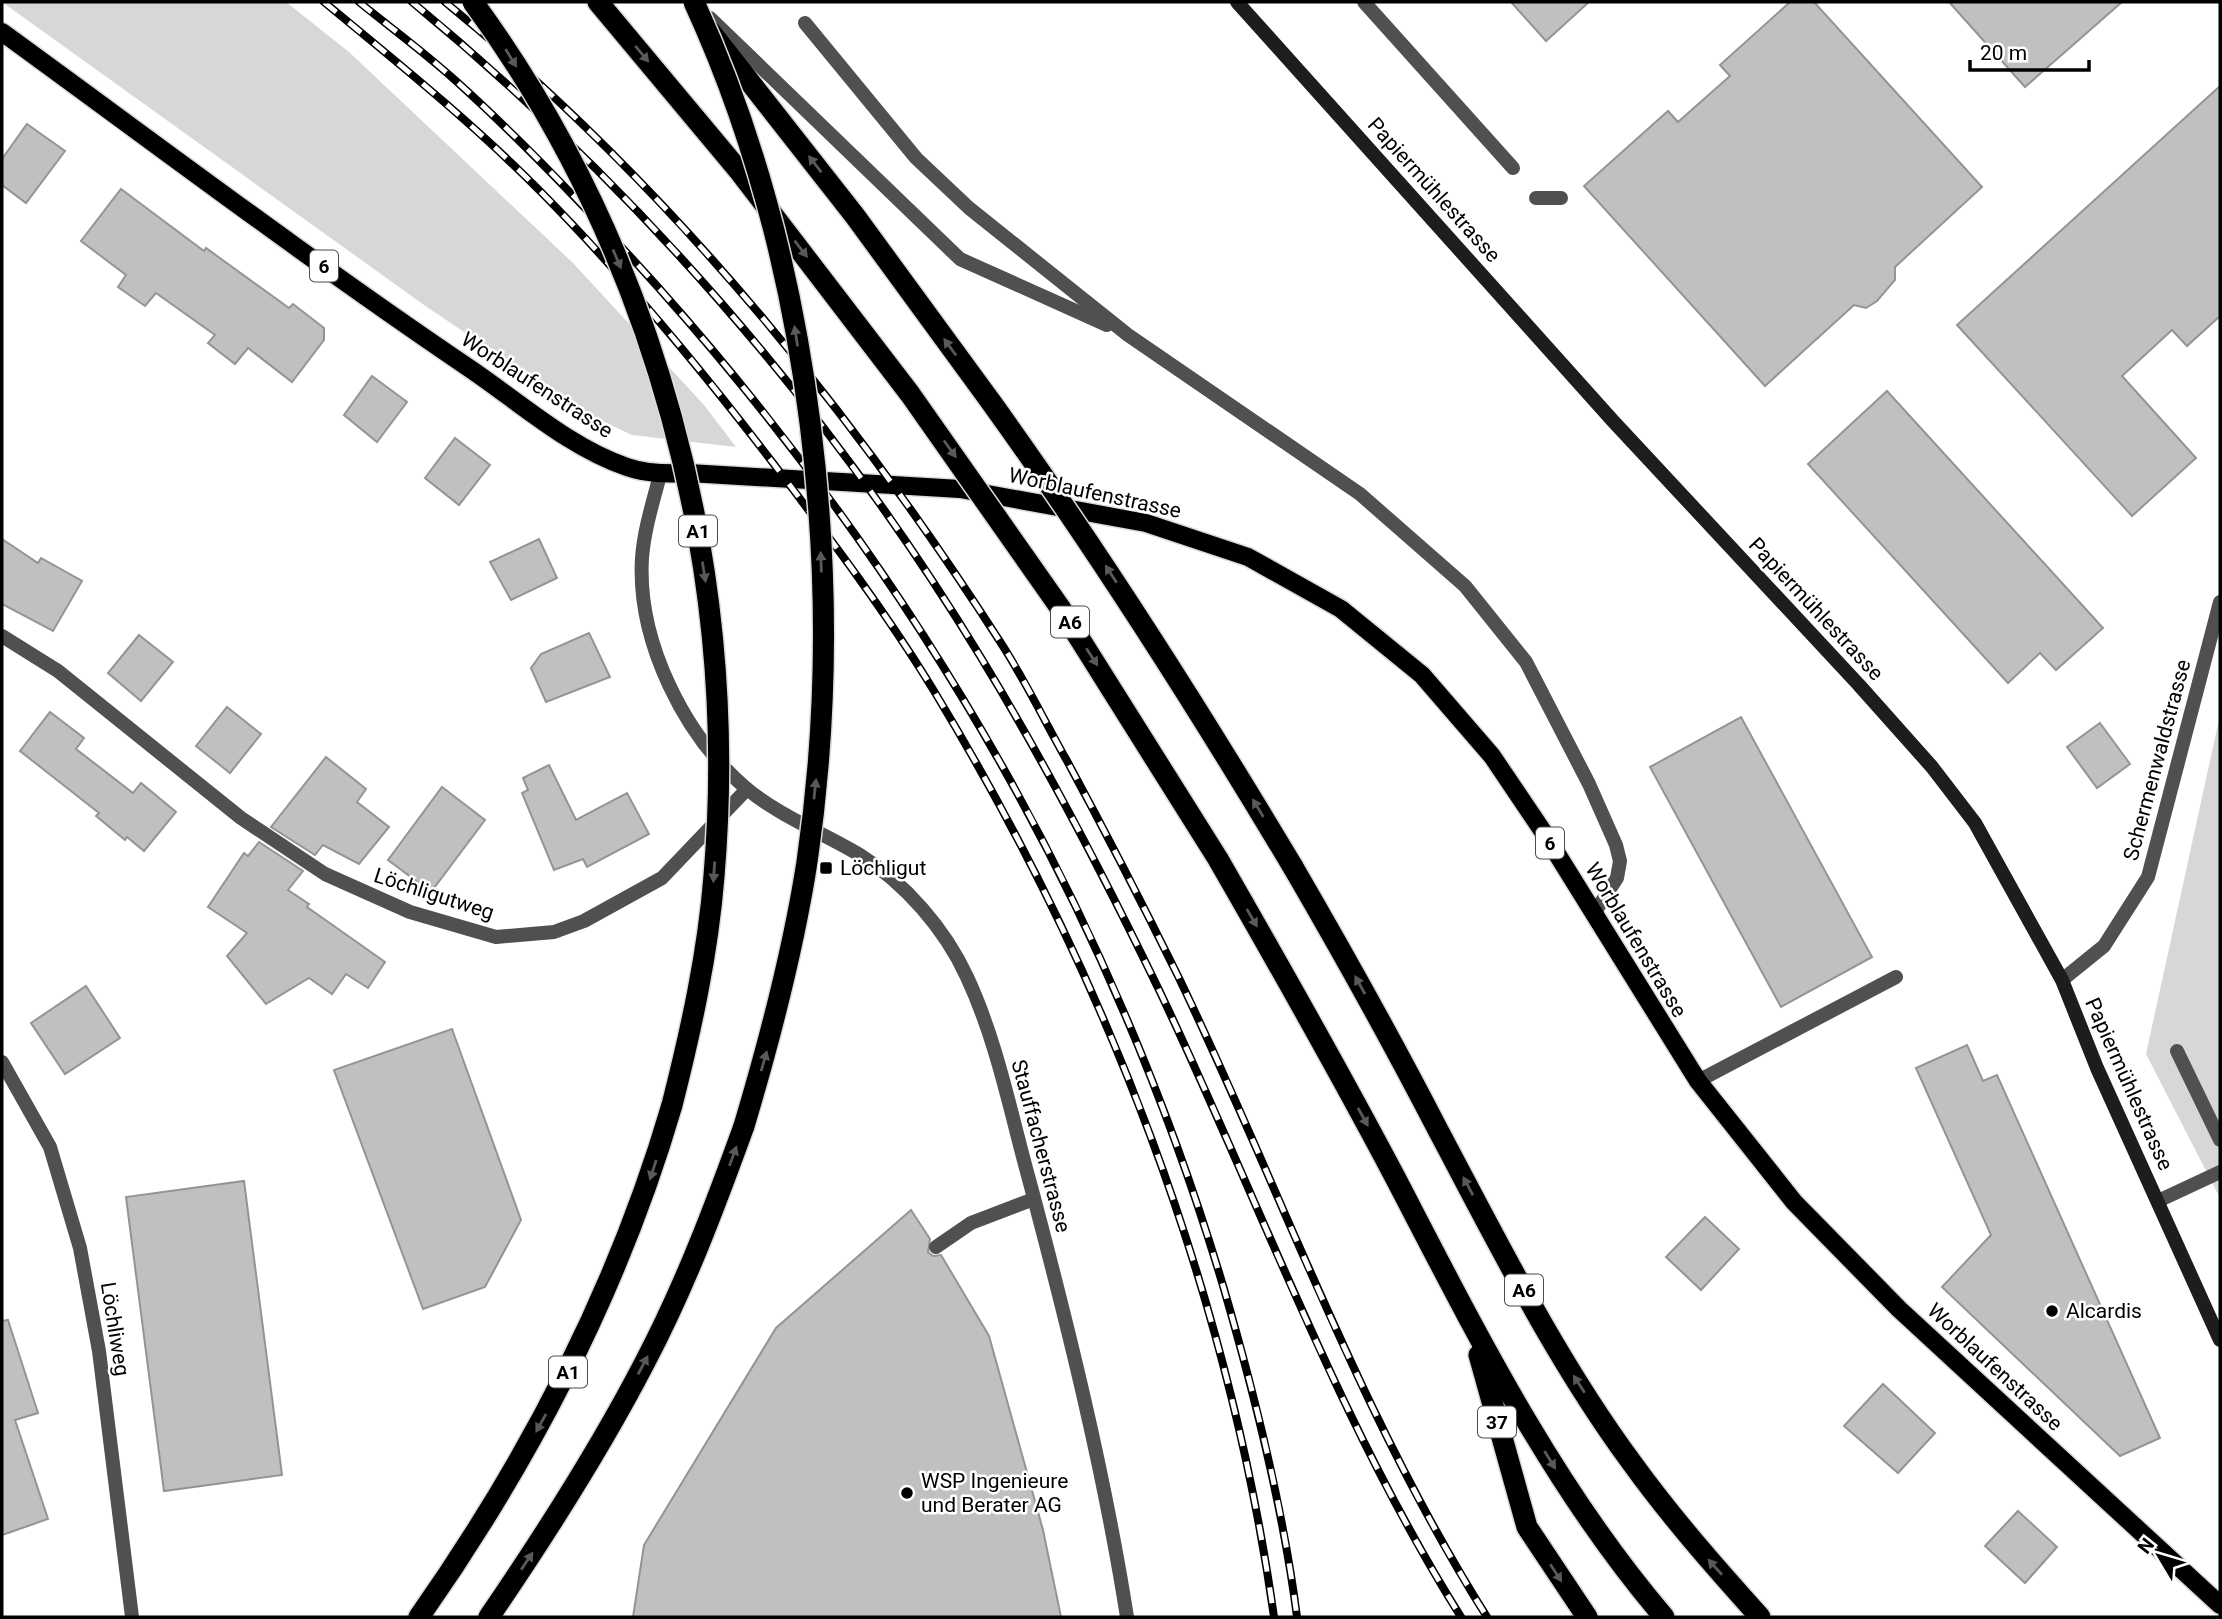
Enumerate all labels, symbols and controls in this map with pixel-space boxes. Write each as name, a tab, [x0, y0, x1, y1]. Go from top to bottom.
scale bar	[1970, 28, 2089, 72]
text: 20 m	[1980, 41, 2027, 65]
one-way arrow	[634, 45, 650, 63]
one-way arrow	[505, 49, 518, 68]
street label: Papiermühlestrasse	[1363, 113, 1505, 267]
one-way arrow	[807, 156, 822, 174]
one-way arrow	[794, 240, 808, 258]
one-way arrow	[612, 249, 623, 270]
road number: 6	[310, 250, 338, 282]
one-way arrow	[790, 325, 801, 347]
street label: Worblaufenstrasse	[457, 327, 617, 443]
one-way arrow	[944, 338, 958, 356]
one-way arrow	[942, 440, 956, 458]
street label: Worblaufenstrasse	[1007, 463, 1183, 523]
road number: A1	[679, 516, 717, 546]
street label: Papiermühlestrasse	[1744, 533, 1888, 685]
one-way arrow	[816, 551, 827, 573]
one-way arrow	[699, 561, 710, 583]
one-way arrow	[1104, 564, 1117, 584]
road number: A6	[1051, 607, 1089, 638]
one-way arrow	[1085, 647, 1098, 667]
street label: Schermenwaldstrasse	[2119, 657, 2195, 863]
one-way arrow	[809, 778, 820, 800]
one-way arrow	[1252, 798, 1264, 817]
road number: 6	[1536, 828, 1564, 858]
place label: Löchligut	[840, 856, 926, 880]
street label: Worblaufenstrasse	[1580, 858, 1692, 1022]
marker: Löchligut	[818, 860, 834, 876]
one-way arrow	[708, 861, 719, 883]
street label: Löchligutweg	[371, 863, 497, 925]
one-way arrow	[1246, 908, 1258, 928]
one-way arrow	[1354, 976, 1366, 995]
street label: Papiermühlestrasse	[2080, 994, 2178, 1174]
one-way arrow	[759, 1050, 769, 1071]
street label: Stauffacherstrasse	[1006, 1057, 1076, 1235]
one-way arrow	[1357, 1107, 1369, 1126]
one-way arrow	[728, 1146, 739, 1167]
one-way arrow	[647, 1160, 658, 1181]
one-way arrow	[1462, 1176, 1473, 1196]
road number: A6	[1505, 1274, 1543, 1306]
street label: Löchliweg	[96, 1280, 134, 1378]
street label: Worblaufenstrasse	[1923, 1298, 2067, 1436]
place label: Alcardis	[2066, 1299, 2142, 1323]
marker: Alcardis	[2044, 1303, 2060, 1319]
one-way arrow	[637, 1355, 649, 1375]
road number: A1	[549, 1356, 587, 1388]
one-way arrow	[1572, 1375, 1586, 1393]
road number: 37	[1478, 1406, 1516, 1438]
one-way arrow	[536, 1413, 548, 1433]
one-way arrow	[1543, 1451, 1556, 1470]
place label: WSP Ingenieure und Berater AG	[921, 1469, 1068, 1517]
marker: WSP Ingenieure und Berater AG	[899, 1485, 915, 1501]
north arrow	[2124, 1521, 2194, 1591]
text: N	[2133, 1533, 2159, 1558]
one-way arrow	[520, 1552, 534, 1570]
one-way arrow	[1707, 1558, 1723, 1575]
one-way arrow	[1550, 1563, 1563, 1582]

